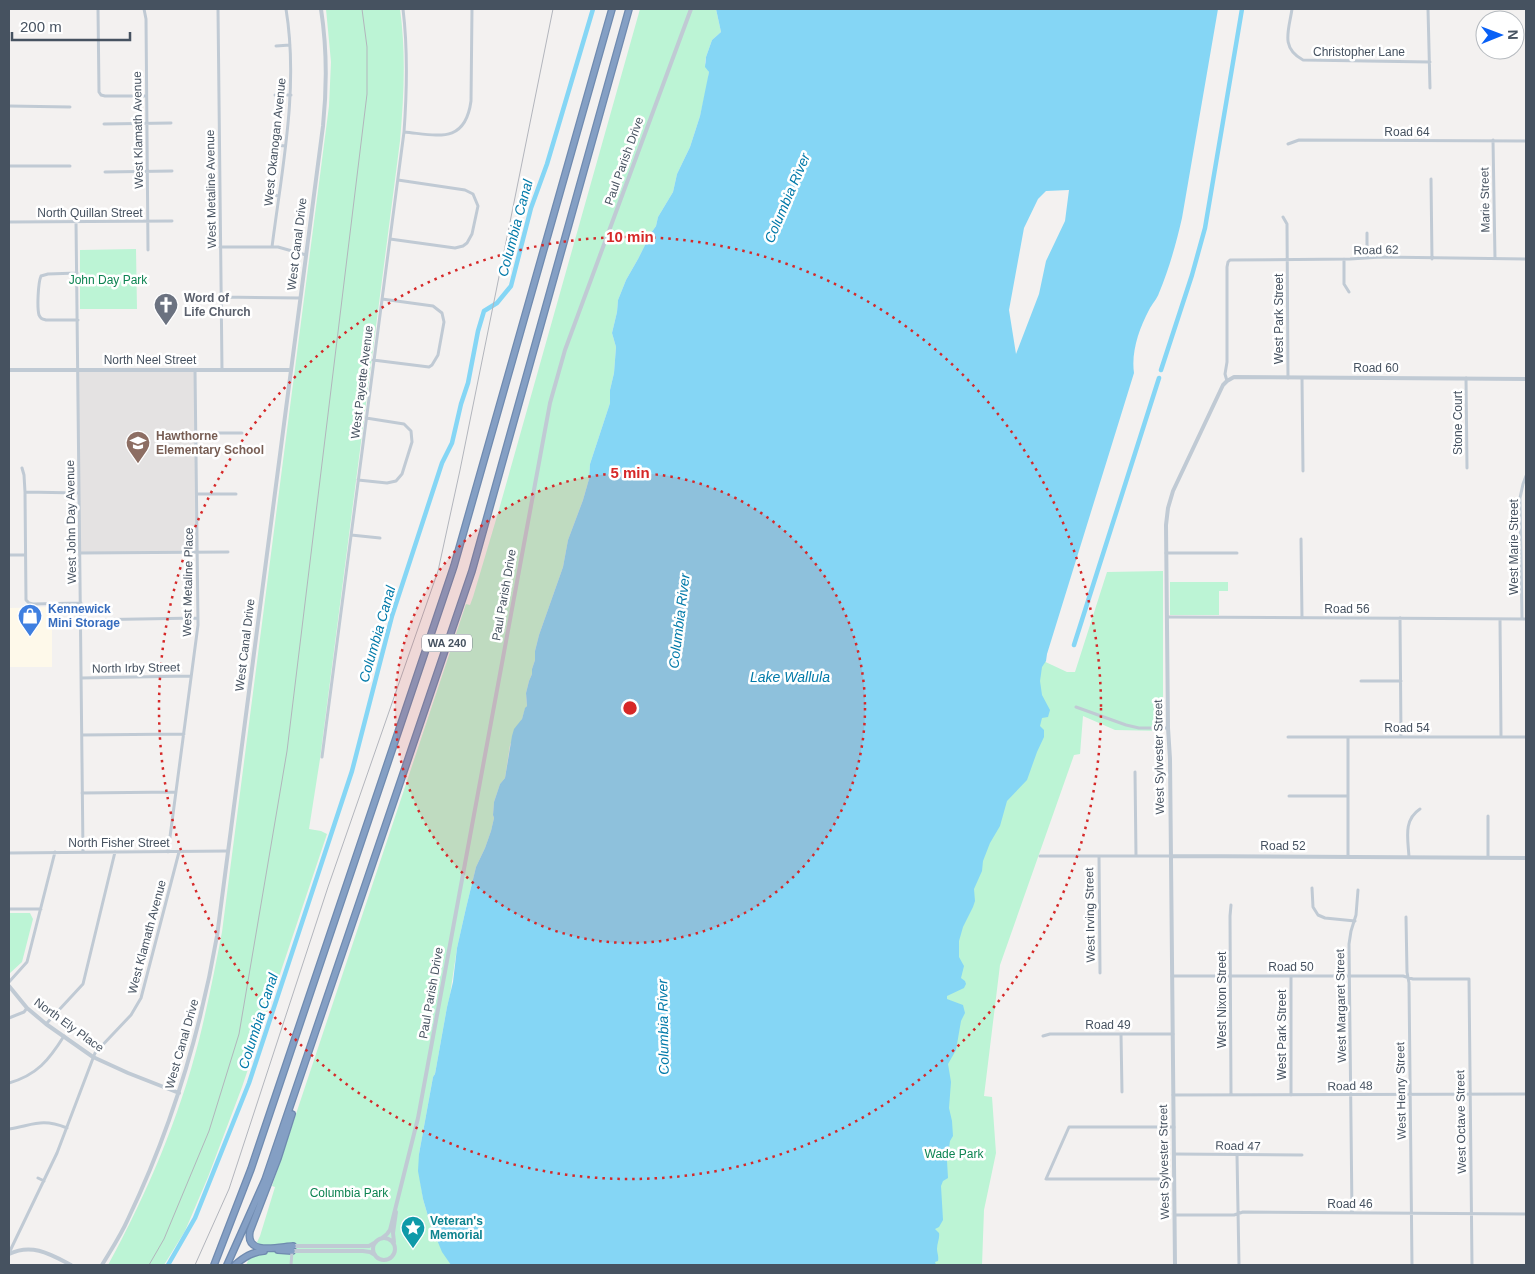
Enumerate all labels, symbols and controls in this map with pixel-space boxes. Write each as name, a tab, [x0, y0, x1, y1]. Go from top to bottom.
scale bar	[12, 10, 130, 42]
north arrow	[1475, 10, 1525, 60]
text: 200 m	[20, 18, 62, 35]
text: N	[1505, 30, 1521, 40]
street label: Christopher Lane	[1313, 45, 1405, 59]
street label: West Klamath Avenue	[130, 71, 146, 189]
street label: West Okanogan Avenue	[261, 77, 289, 207]
street label: Paul Parish Drive	[602, 115, 647, 207]
street label: Road 64	[1384, 125, 1430, 139]
street label: West Metaline Avenue	[203, 129, 219, 249]
water label: Columbia River	[761, 150, 814, 245]
street label: Marie Street	[1477, 167, 1493, 233]
water label: Columbia Canal	[494, 177, 536, 278]
street label: West Canal Drive	[284, 197, 310, 291]
street label: North Quillan Street	[37, 206, 143, 220]
text: 10 min	[606, 228, 654, 245]
street label: Road 62	[1353, 243, 1399, 257]
park label: John Day Park	[69, 273, 148, 287]
street label: West Park Street	[1272, 273, 1286, 364]
place label: Word of Life Church	[184, 291, 251, 319]
church icon: Word of Life Church	[153, 292, 179, 326]
street label: West Payette Avenue	[348, 324, 376, 440]
street label: North Neel Street	[104, 353, 197, 367]
street label: Road 60	[1353, 361, 1399, 375]
street label: Stone Court	[1451, 390, 1465, 455]
place label: Hawthorne Elementary School	[156, 429, 264, 457]
school or university icon: Hawthorne Elementary School	[125, 430, 151, 464]
street label: West John Day Avenue	[63, 459, 79, 584]
text: 5 min	[610, 464, 650, 481]
street label: West Marie Street	[1507, 498, 1521, 595]
street label: West Metaline Place	[180, 527, 196, 637]
street label: Paul Parish Drive	[489, 548, 519, 642]
water label: Columbia River	[665, 571, 693, 669]
water label: Columbia Canal	[356, 583, 399, 684]
street label: West Canal Drive	[232, 598, 258, 692]
place label: Kennewick Mini Storage	[48, 602, 120, 630]
street label: Road 56	[1324, 602, 1370, 616]
shop icon: Kennewick Mini Storage	[17, 603, 43, 637]
road number: WA 240	[422, 634, 472, 651]
street label: North Irby Street	[92, 660, 181, 676]
water label: Lake Wallula	[750, 669, 830, 685]
centre of rings	[621, 699, 639, 717]
street label: West Sylvester Street	[1151, 699, 1167, 815]
street label: Road 54	[1384, 721, 1430, 735]
street label: North Fisher Street	[68, 836, 170, 850]
street label: Road 52	[1260, 839, 1306, 853]
street label: West Irving Street	[1082, 867, 1098, 963]
street label: West Klamath Avenue	[125, 878, 169, 996]
street label: Paul Parish Drive	[416, 946, 446, 1040]
street label: West Margaret Street	[1333, 948, 1349, 1063]
street label: West Nixon Street	[1215, 951, 1229, 1048]
street label: Road 50	[1268, 960, 1314, 974]
water label: Columbia Canal	[235, 970, 281, 1071]
water label: Columbia River	[654, 978, 672, 1075]
street label: West Park Street	[1275, 989, 1289, 1080]
street label: North Ely Place	[31, 995, 107, 1055]
street label: West Canal Drive	[162, 997, 202, 1091]
street label: Road 49	[1085, 1018, 1131, 1032]
street label: West Henry Street	[1393, 1041, 1409, 1140]
street label: West Octave Street	[1453, 1069, 1469, 1174]
street label: Road 48	[1327, 1079, 1373, 1093]
street label: West Sylvester Street	[1156, 1104, 1172, 1220]
street label: Road 47	[1215, 1139, 1261, 1153]
park label: Wade Park	[925, 1147, 984, 1161]
park label: Columbia Park	[310, 1186, 389, 1200]
street label: Road 46	[1327, 1197, 1373, 1211]
place label: Veteran's Memorial	[430, 1214, 483, 1242]
place icon: Veteran's Memorial	[400, 1215, 426, 1249]

